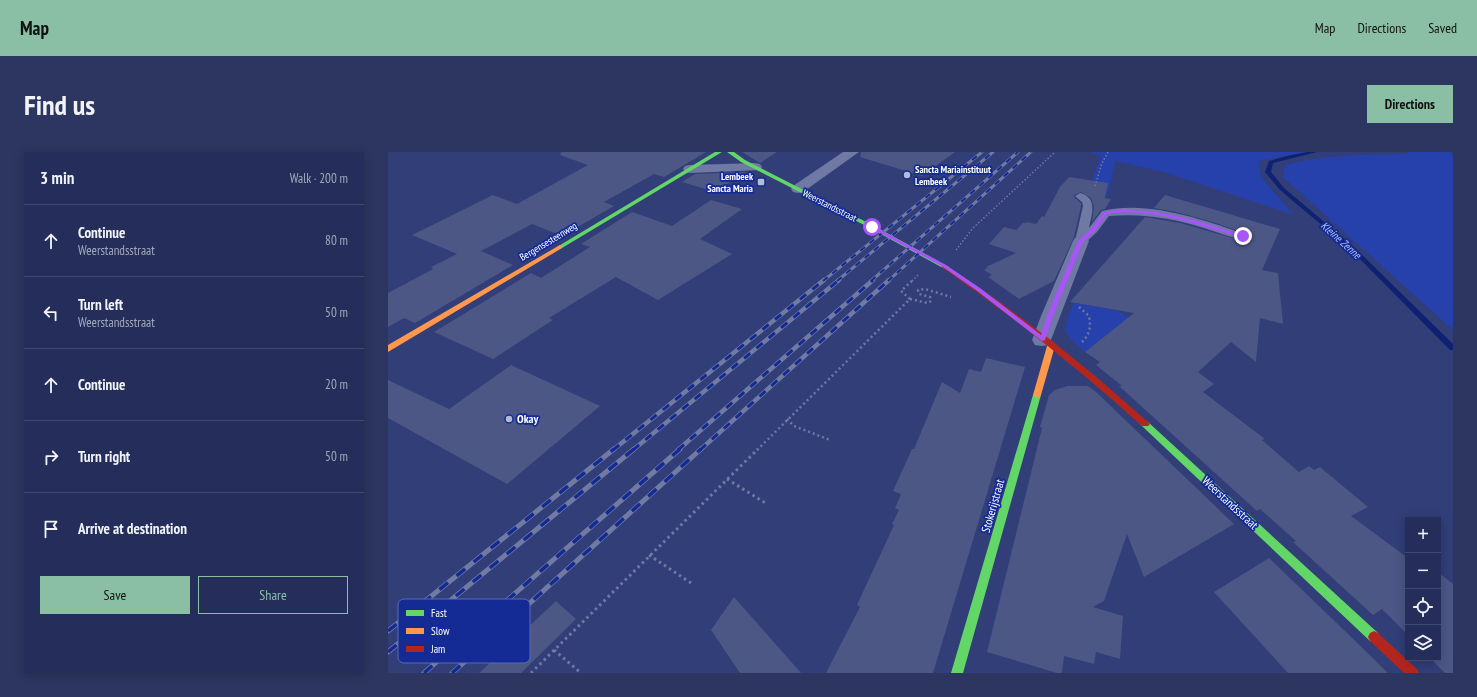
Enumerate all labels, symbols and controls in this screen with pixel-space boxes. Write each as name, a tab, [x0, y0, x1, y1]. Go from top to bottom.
text: Map	[20, 16, 49, 40]
text: Map	[1315, 19, 1335, 37]
text: Directions	[1357, 19, 1406, 37]
text: Saved	[1428, 19, 1457, 37]
button: Directions	[1367, 85, 1453, 123]
text: Find us	[24, 86, 95, 123]
place label: Sancta Mariainstituut Lembeek	[915, 163, 991, 188]
text: 3 min	[40, 167, 74, 189]
text: Walk · 200 m	[290, 170, 348, 187]
place label: Lembeek Sancta Maria	[707, 170, 754, 195]
marker: Sancta Mariainstituut Lembeek	[902, 170, 912, 180]
marker: Lembeek Sancta Maria	[756, 177, 766, 187]
street label: Weerstandsstraat	[800, 186, 859, 225]
route start	[863, 218, 881, 236]
water label: Kleine Zenne	[1318, 218, 1365, 263]
street label: Bergensesteenweg	[517, 219, 579, 264]
text: Continue	[78, 223, 125, 242]
route end	[1234, 227, 1252, 245]
icon: ahead	[40, 230, 62, 252]
text: 80 m	[325, 232, 348, 249]
text: Weerstandsstraat	[78, 242, 155, 259]
text: Turn left	[78, 295, 123, 314]
icon: left	[40, 302, 62, 324]
text: 50 m	[325, 304, 348, 321]
text: Weerstandsstraat	[78, 314, 155, 331]
icon: ahead	[40, 374, 62, 396]
text: Continue	[78, 375, 125, 394]
text: 20 m	[325, 376, 348, 393]
place label: Okay	[517, 411, 539, 426]
marker: Okay	[504, 414, 514, 424]
icon: right	[40, 446, 62, 468]
text: Turn right	[78, 447, 130, 466]
text: 50 m	[325, 448, 348, 465]
street label: Weerstandsstraat	[1199, 473, 1262, 533]
street label: Stokerijstraat	[978, 477, 1008, 534]
map controls	[1405, 517, 1441, 661]
button: +	[1405, 517, 1441, 553]
icon: arrive	[40, 518, 62, 540]
text: Arrive at destination	[78, 519, 187, 538]
button: −	[1405, 553, 1441, 589]
button: Save	[40, 576, 190, 614]
button: Share	[198, 576, 348, 614]
button: locate	[1405, 589, 1441, 625]
legend	[398, 599, 530, 663]
text: Fast	[431, 606, 447, 620]
text: Slow	[431, 624, 450, 638]
button: layers	[1405, 625, 1441, 661]
text: Jam	[430, 642, 445, 656]

